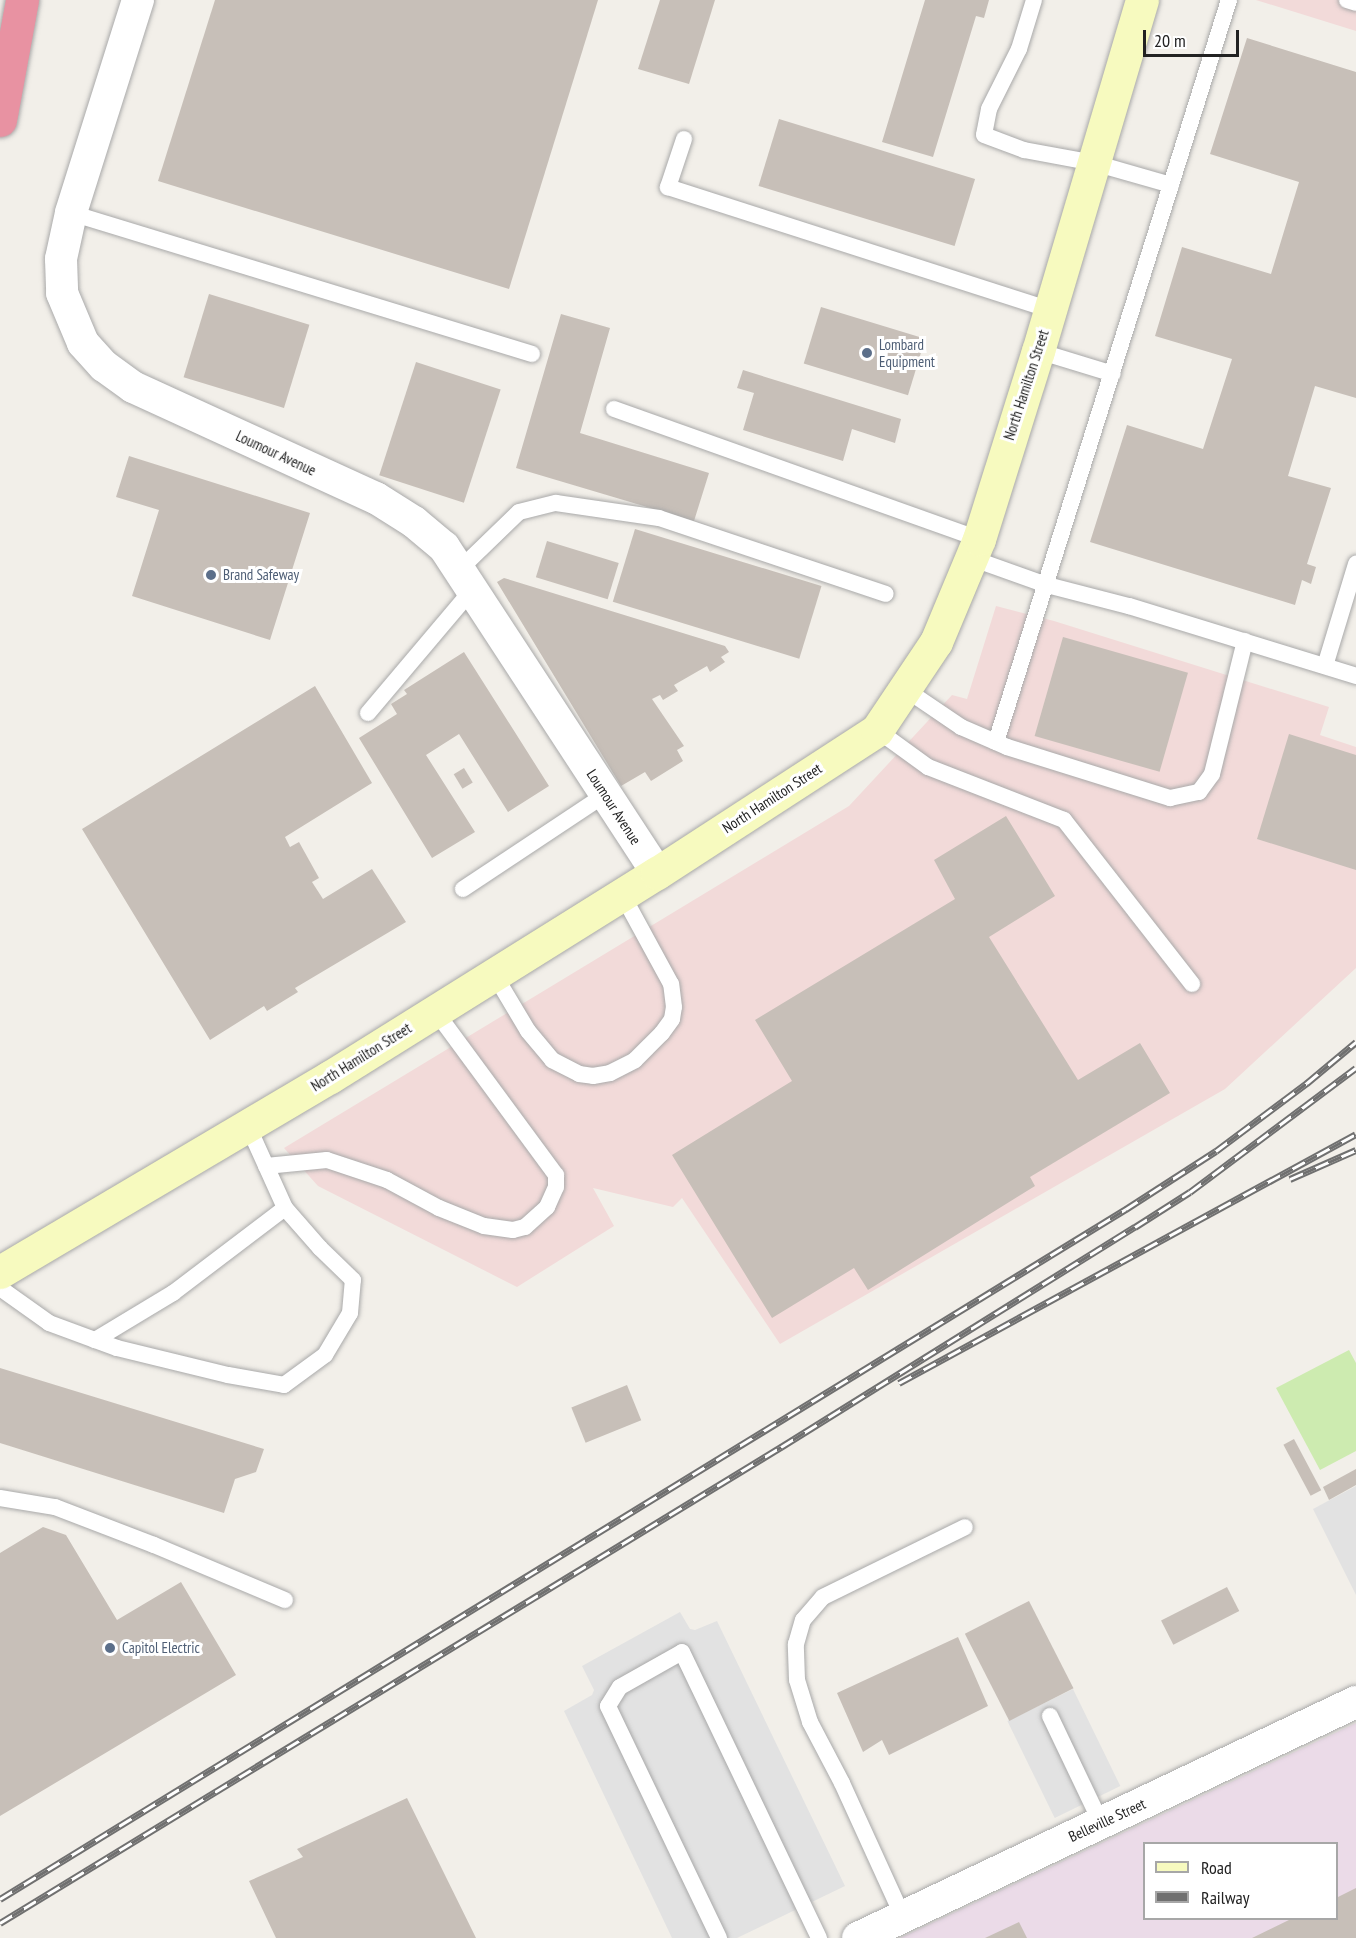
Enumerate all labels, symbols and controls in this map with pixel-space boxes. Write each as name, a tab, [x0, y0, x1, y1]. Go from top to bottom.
scale bar	[1146, 18, 1242, 56]
text: 20 m	[1154, 29, 1186, 52]
street label: North Hamilton Street	[1000, 328, 1052, 442]
place label: Lombard Equipment	[879, 335, 935, 370]
marker: Lombard Equipment	[860, 346, 874, 360]
street label: Loumour Avenue	[233, 427, 319, 479]
place label: Brand Safeway	[223, 566, 299, 584]
marker: Brand Safeway	[204, 568, 218, 582]
street label: North Hamilton Street	[719, 759, 825, 837]
street label: Loumour Avenue	[583, 766, 645, 848]
street label: North Hamilton Street	[308, 1019, 414, 1095]
place label: Capitol Electric	[122, 1639, 200, 1657]
marker: Capitol Electric	[103, 1641, 117, 1655]
street label: Belleville Street	[1066, 1794, 1148, 1846]
legend	[1143, 1842, 1338, 1920]
text: Road	[1201, 1856, 1232, 1879]
text: Railway	[1201, 1886, 1250, 1909]

